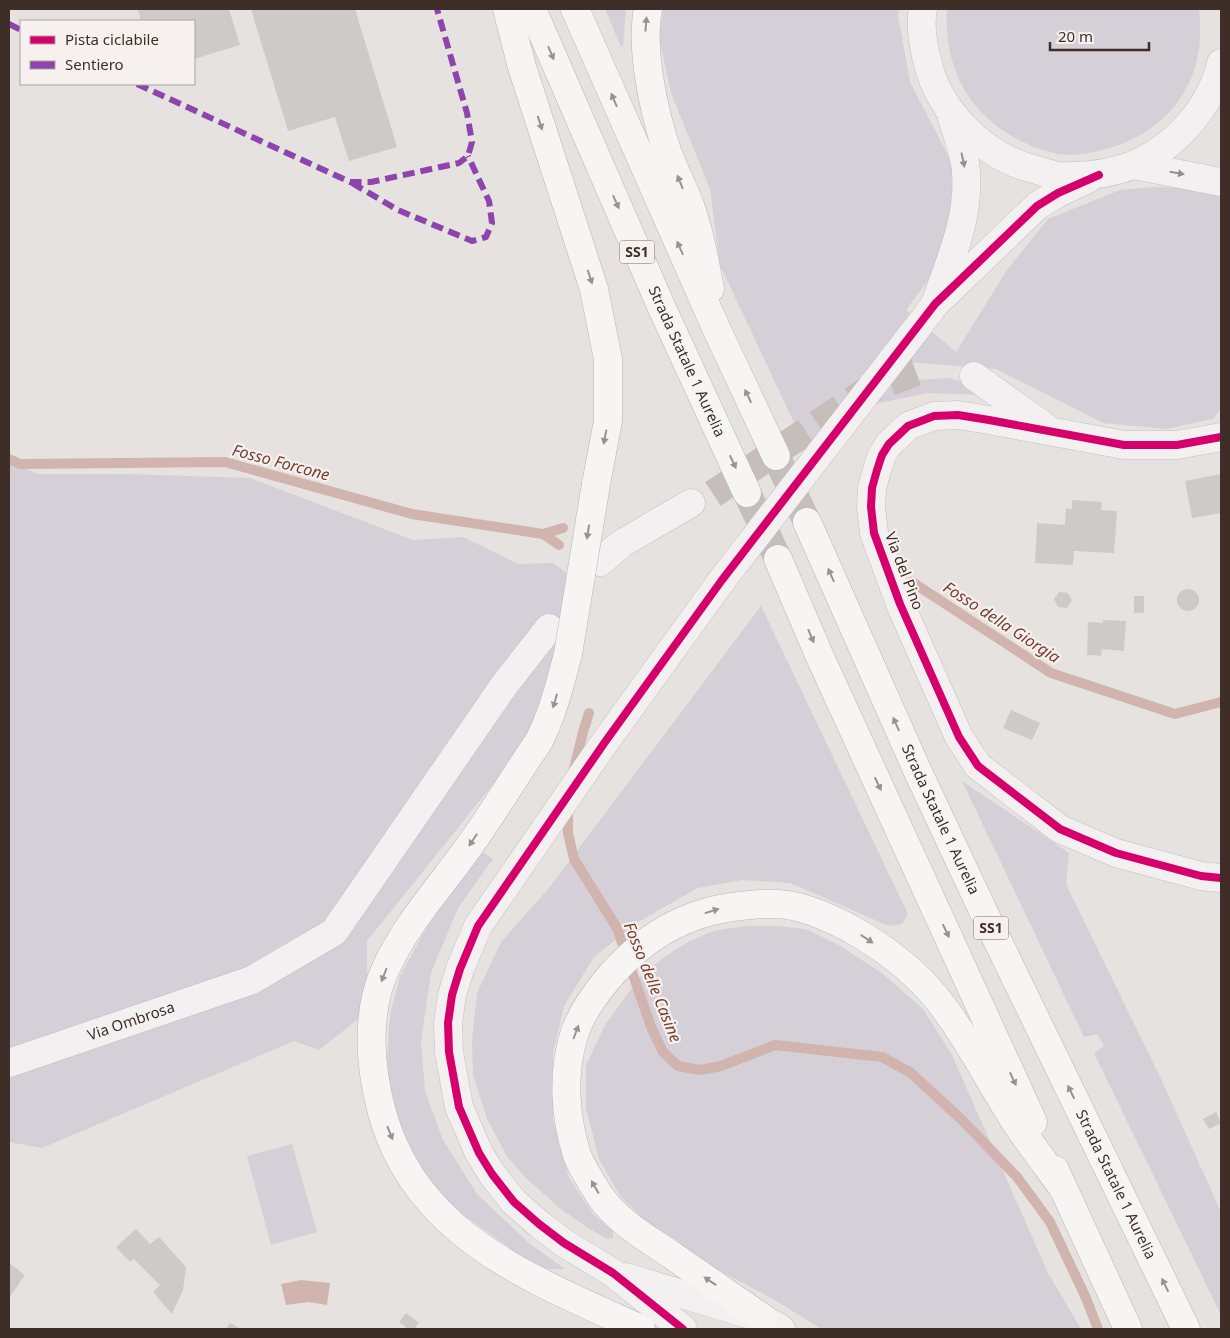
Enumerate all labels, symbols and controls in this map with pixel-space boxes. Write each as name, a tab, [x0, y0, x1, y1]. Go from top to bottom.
one-way arrow	[642, 16, 650, 32]
legend	[20, 20, 195, 85]
scale bar	[1050, 20, 1149, 52]
text: 20 m	[1058, 26, 1093, 46]
text: Pista ciclabile	[65, 29, 159, 49]
one-way arrow	[548, 46, 556, 60]
text: Sentiero	[65, 54, 124, 74]
one-way arrow	[610, 93, 618, 107]
one-way arrow	[536, 115, 544, 130]
one-way arrow	[960, 153, 968, 169]
one-way arrow	[1170, 169, 1186, 177]
one-way arrow	[675, 174, 683, 189]
one-way arrow	[612, 195, 620, 210]
road number: SS1	[620, 240, 654, 264]
one-way arrow	[676, 241, 684, 255]
one-way arrow	[587, 270, 594, 285]
street label: Strada Statale 1 Aurelia	[645, 283, 731, 440]
one-way arrow	[744, 389, 752, 403]
one-way arrow	[601, 430, 609, 445]
water label: Fosso Forcone	[230, 438, 332, 486]
one-way arrow	[729, 455, 737, 469]
one-way arrow	[584, 525, 592, 541]
street label: Via del Pino	[881, 529, 929, 612]
one-way arrow	[827, 568, 835, 582]
water label: Fosso della Giorgia	[939, 576, 1065, 668]
one-way arrow	[807, 629, 815, 643]
one-way arrow	[551, 693, 559, 708]
one-way arrow	[892, 717, 900, 731]
street label: Strada Statale 1 Aurelia	[898, 741, 985, 897]
one-way arrow	[874, 777, 882, 791]
one-way arrow	[468, 833, 478, 847]
one-way arrow	[705, 906, 720, 914]
road number: SS1	[974, 916, 1008, 940]
water label: Fosso delle Casine	[619, 919, 687, 1045]
one-way arrow	[941, 924, 950, 939]
one-way arrow	[860, 935, 873, 944]
one-way arrow	[379, 968, 387, 982]
street label: Via Ombrosa	[85, 996, 177, 1044]
one-way arrow	[572, 1024, 580, 1039]
one-way arrow	[1010, 1072, 1018, 1086]
one-way arrow	[1066, 1085, 1074, 1099]
street label: Strada Statale 1 Aurelia	[1072, 1106, 1161, 1262]
one-way arrow	[386, 1126, 394, 1140]
one-way arrow	[591, 1180, 599, 1195]
one-way arrow	[703, 1276, 716, 1286]
one-way arrow	[1161, 1278, 1169, 1293]

